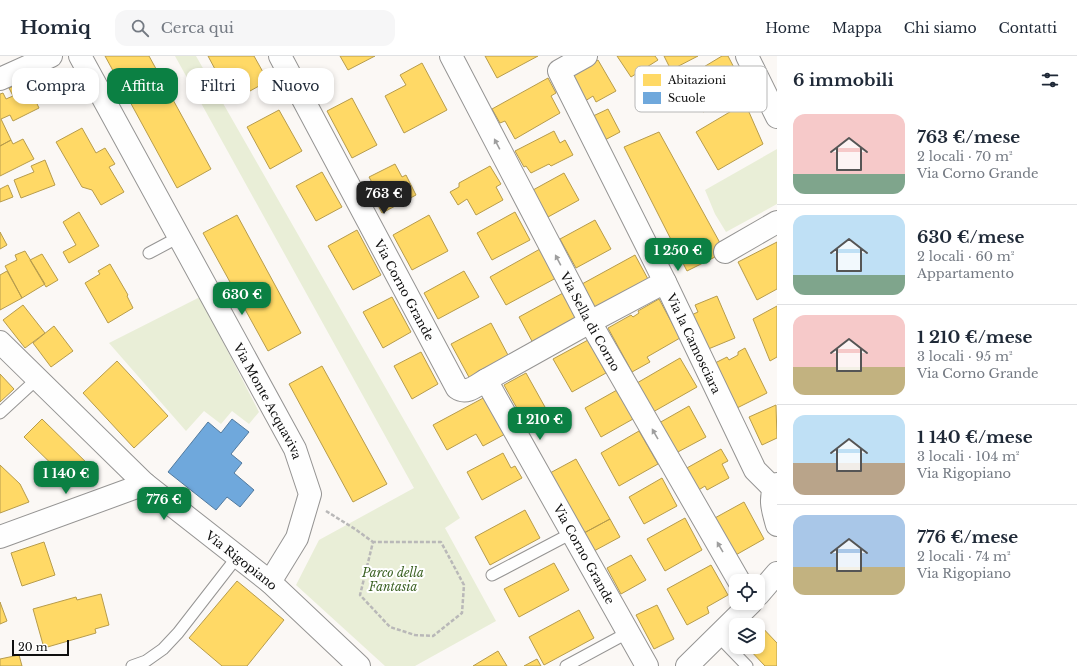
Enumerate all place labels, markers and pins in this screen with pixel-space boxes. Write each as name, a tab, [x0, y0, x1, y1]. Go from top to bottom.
pin: 763 €	[356, 181, 412, 215]
pin: 1 250 €	[641, 238, 715, 272]
pin: 630 €	[214, 282, 270, 316]
pin: 1 210 €	[503, 407, 577, 441]
pin: 1 140 €	[29, 461, 103, 495]
pin: 776 €	[136, 487, 192, 521]

